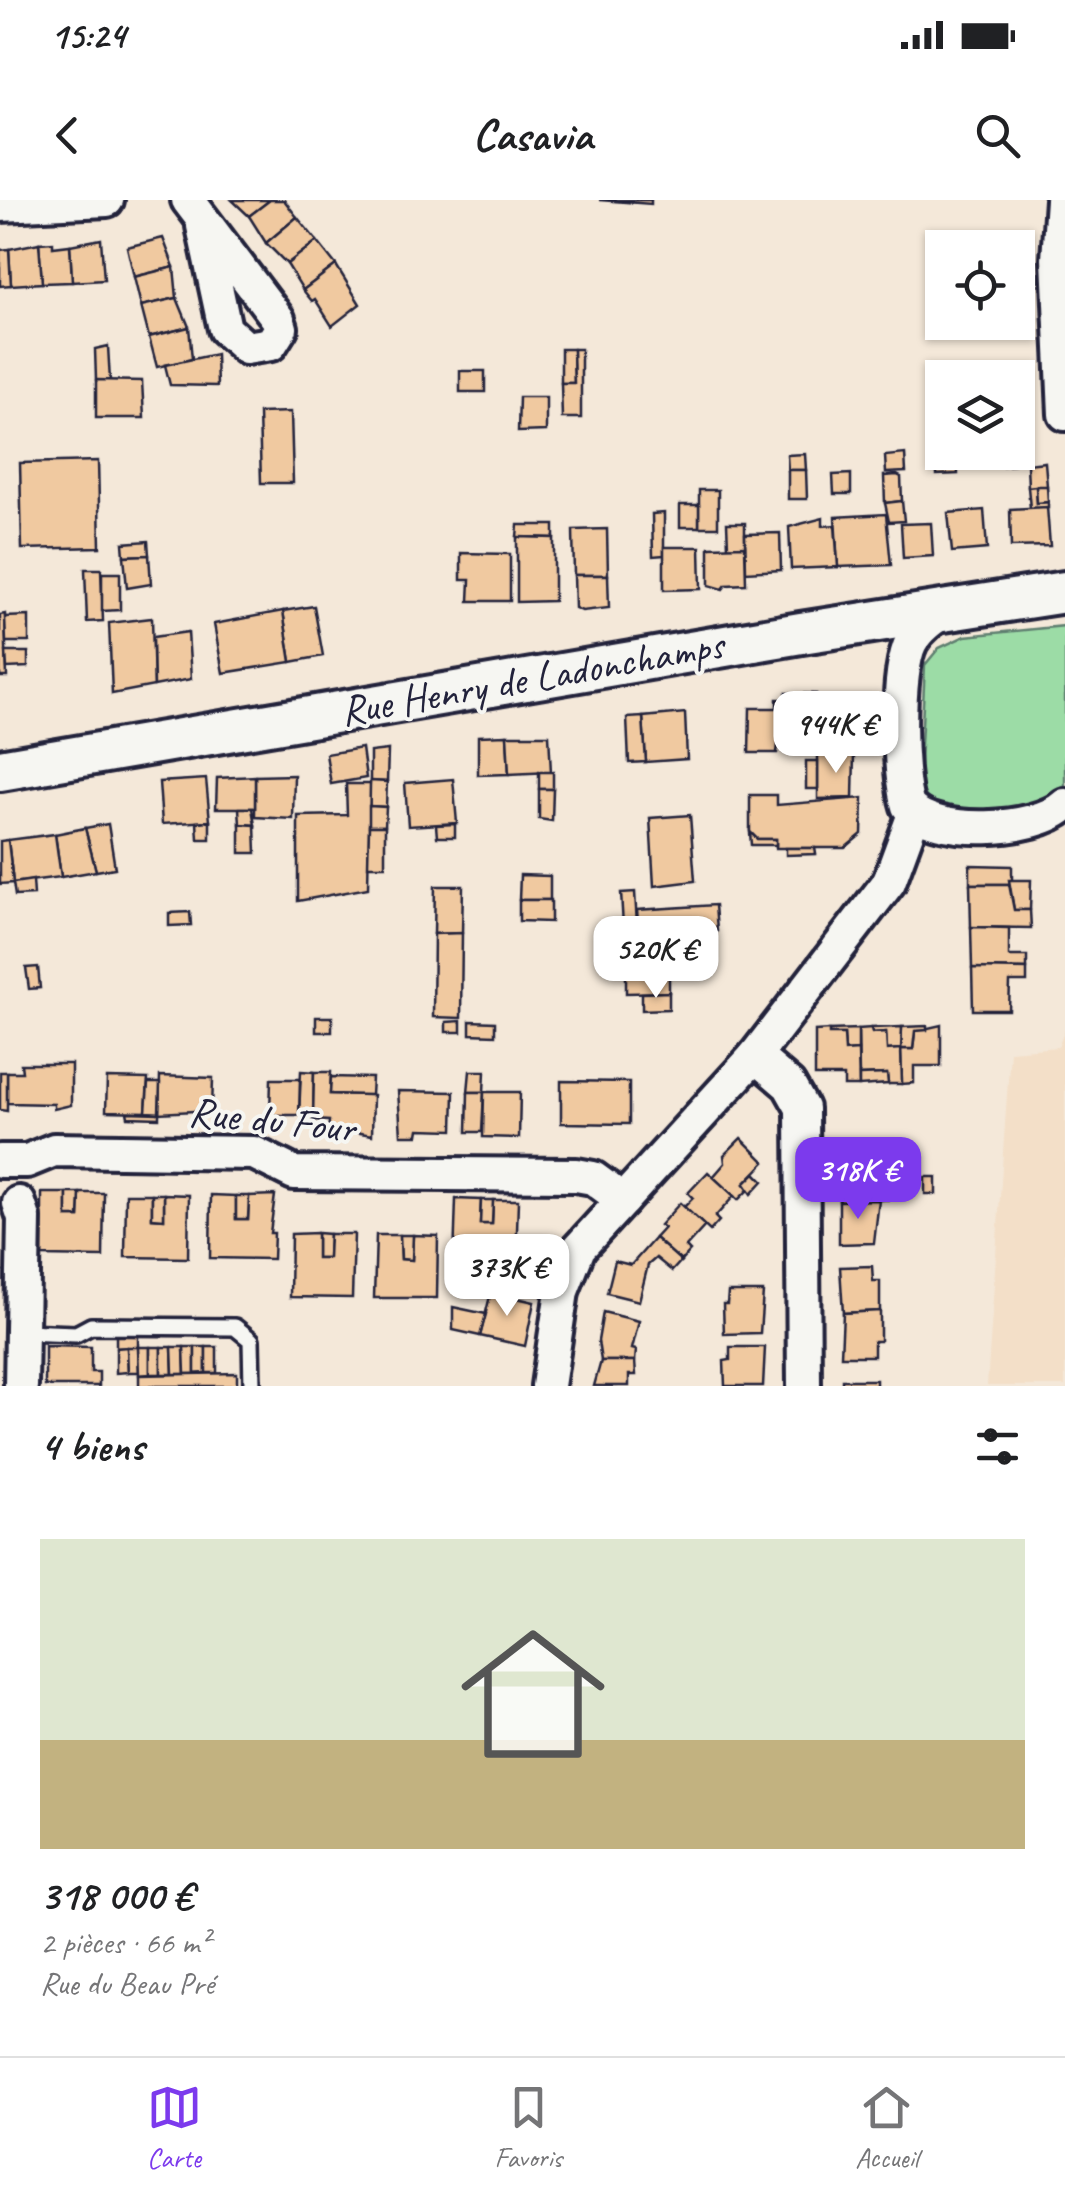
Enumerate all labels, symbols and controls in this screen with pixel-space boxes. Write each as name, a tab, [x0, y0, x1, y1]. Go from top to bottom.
text: 15:24	[50, 12, 125, 59]
text: Casavia	[473, 107, 592, 164]
icon: back	[40, 108, 95, 163]
icon: search	[970, 108, 1025, 163]
map controls	[925, 230, 1035, 470]
button: locate	[925, 230, 1035, 340]
button: layers	[925, 360, 1035, 470]
street label: Rue Henry de Ladonchamps	[336, 618, 731, 738]
pin: 944K €	[755, 691, 917, 776]
text: 944K €	[795, 703, 877, 744]
pin: 520K €	[575, 916, 737, 1001]
text: 520K €	[615, 928, 697, 969]
street label: Rue du Four	[186, 1085, 360, 1155]
pin: 318K €	[777, 1137, 939, 1222]
text: 318K €	[817, 1149, 899, 1190]
pin: 373K €	[426, 1234, 588, 1319]
text: 373K €	[466, 1246, 548, 1287]
icon: filters	[970, 1419, 1025, 1474]
text: 4 biens	[40, 1420, 144, 1473]
icon: home	[443, 1604, 623, 1784]
text: 318 000 €	[40, 1869, 193, 1922]
text: 2 pièces · 66 m²	[40, 1922, 209, 1963]
text: Rue du Beau Pré	[40, 1963, 214, 2004]
tab: Carte	[147, 2080, 202, 2175]
tab: Favoris	[495, 2080, 562, 2175]
tab: Accueil	[855, 2080, 918, 2175]

